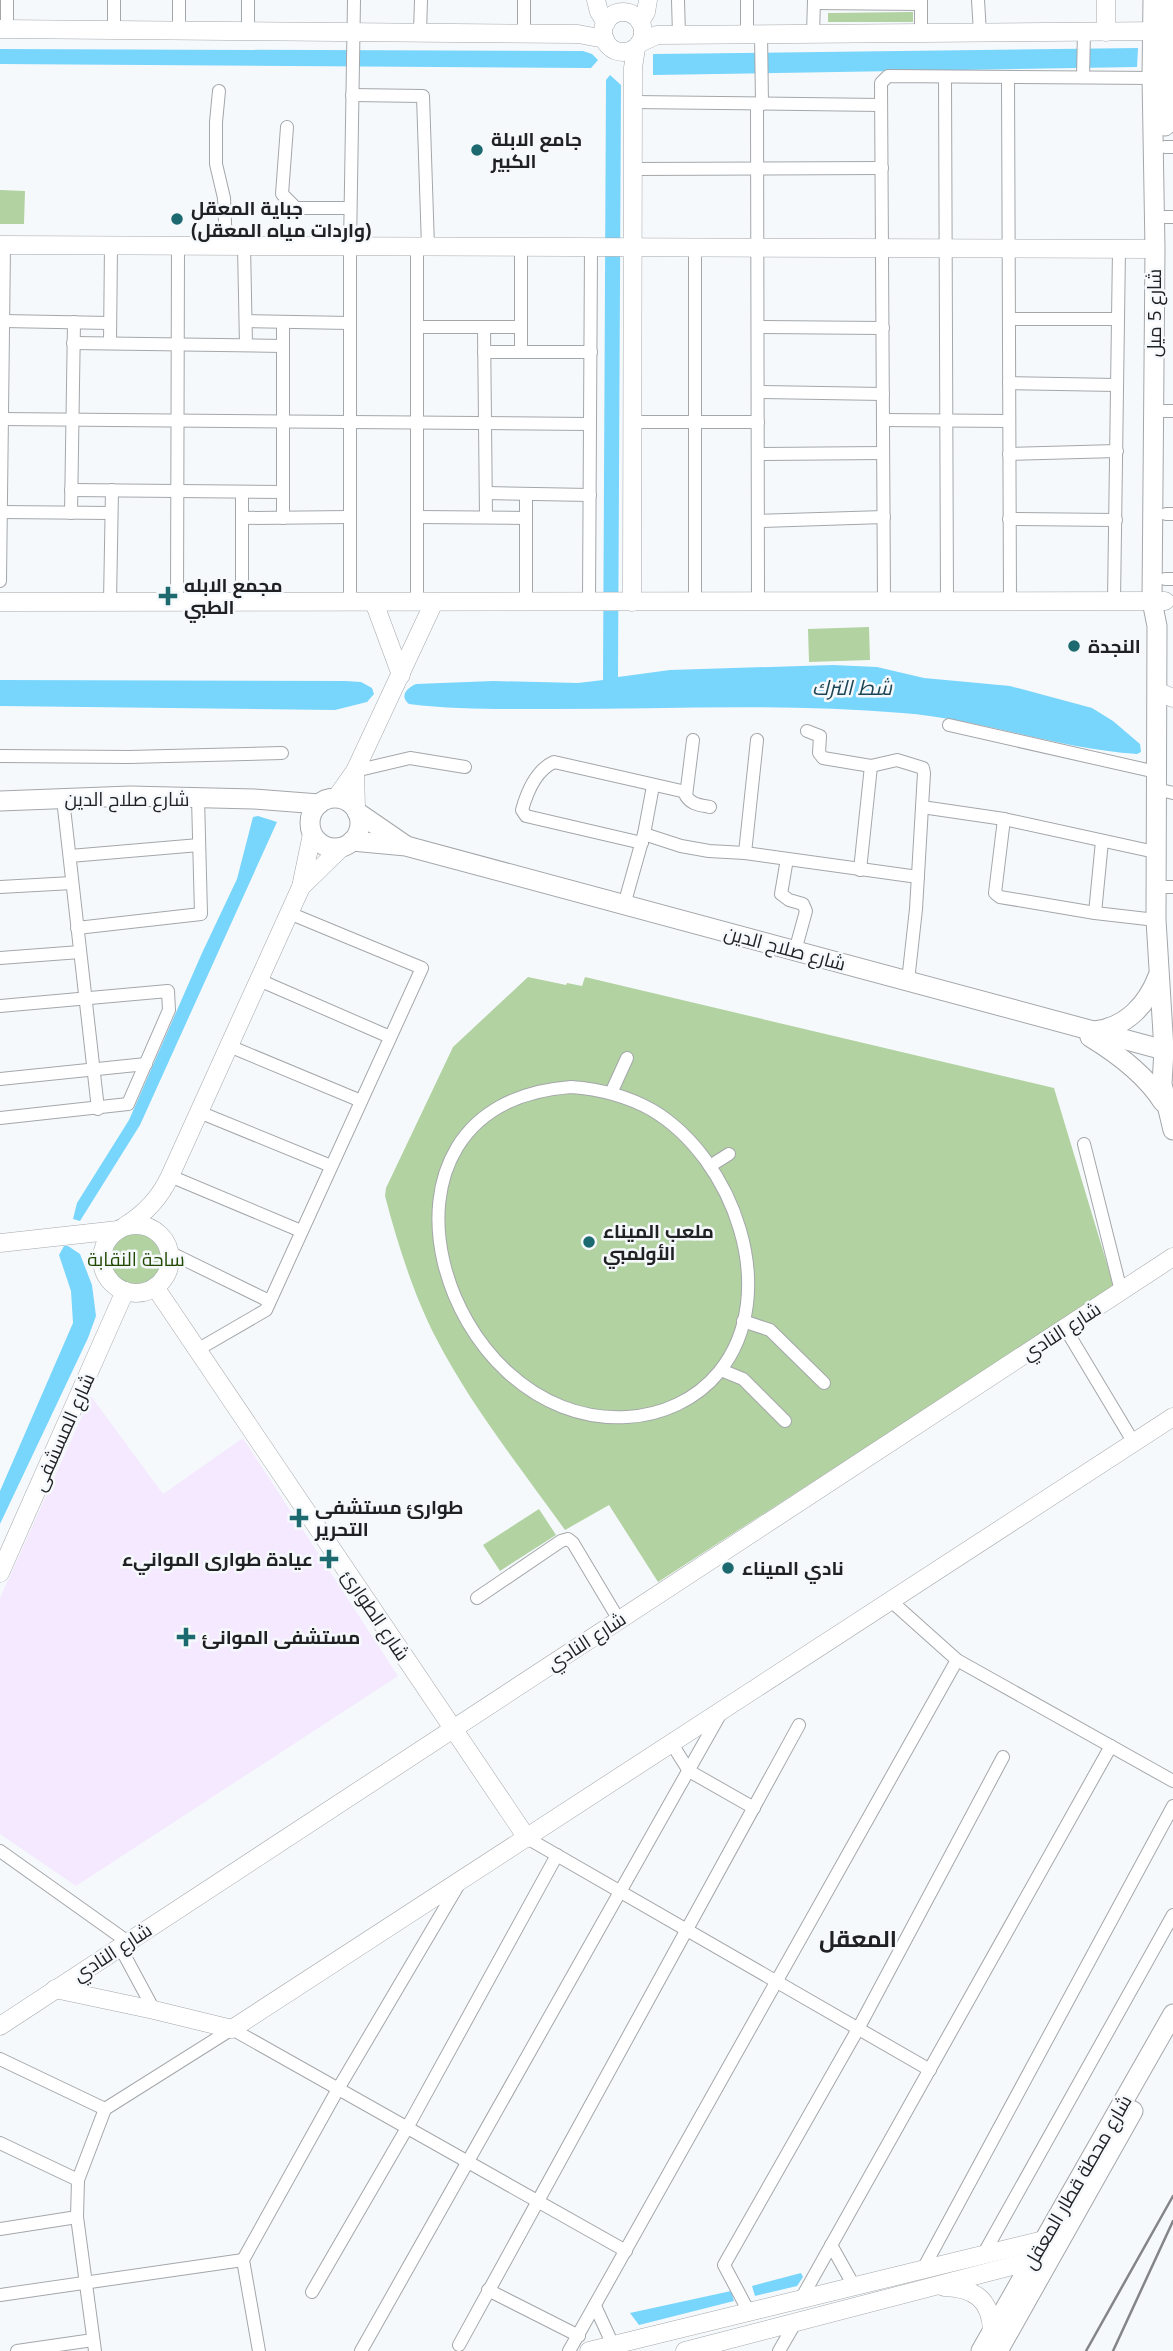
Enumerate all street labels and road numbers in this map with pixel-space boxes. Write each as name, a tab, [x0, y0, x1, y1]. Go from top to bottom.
street label: شارع 5 ميل	[1141, 269, 1168, 357]
street label: شارع صلاح الدين	[65, 786, 189, 813]
street label: شارع صلاح الدين	[721, 919, 849, 978]
street label: شارع النادي	[1016, 1296, 1107, 1368]
street label: شارع المسشفى	[25, 1369, 102, 1495]
street label: شارع الطوارئ	[335, 1564, 416, 1666]
street label: شارع النادي	[541, 1606, 632, 1678]
street label: شارع النادي	[67, 1917, 158, 1989]
street label: شارع محطة قطار المعقل	[1016, 2090, 1139, 2275]

